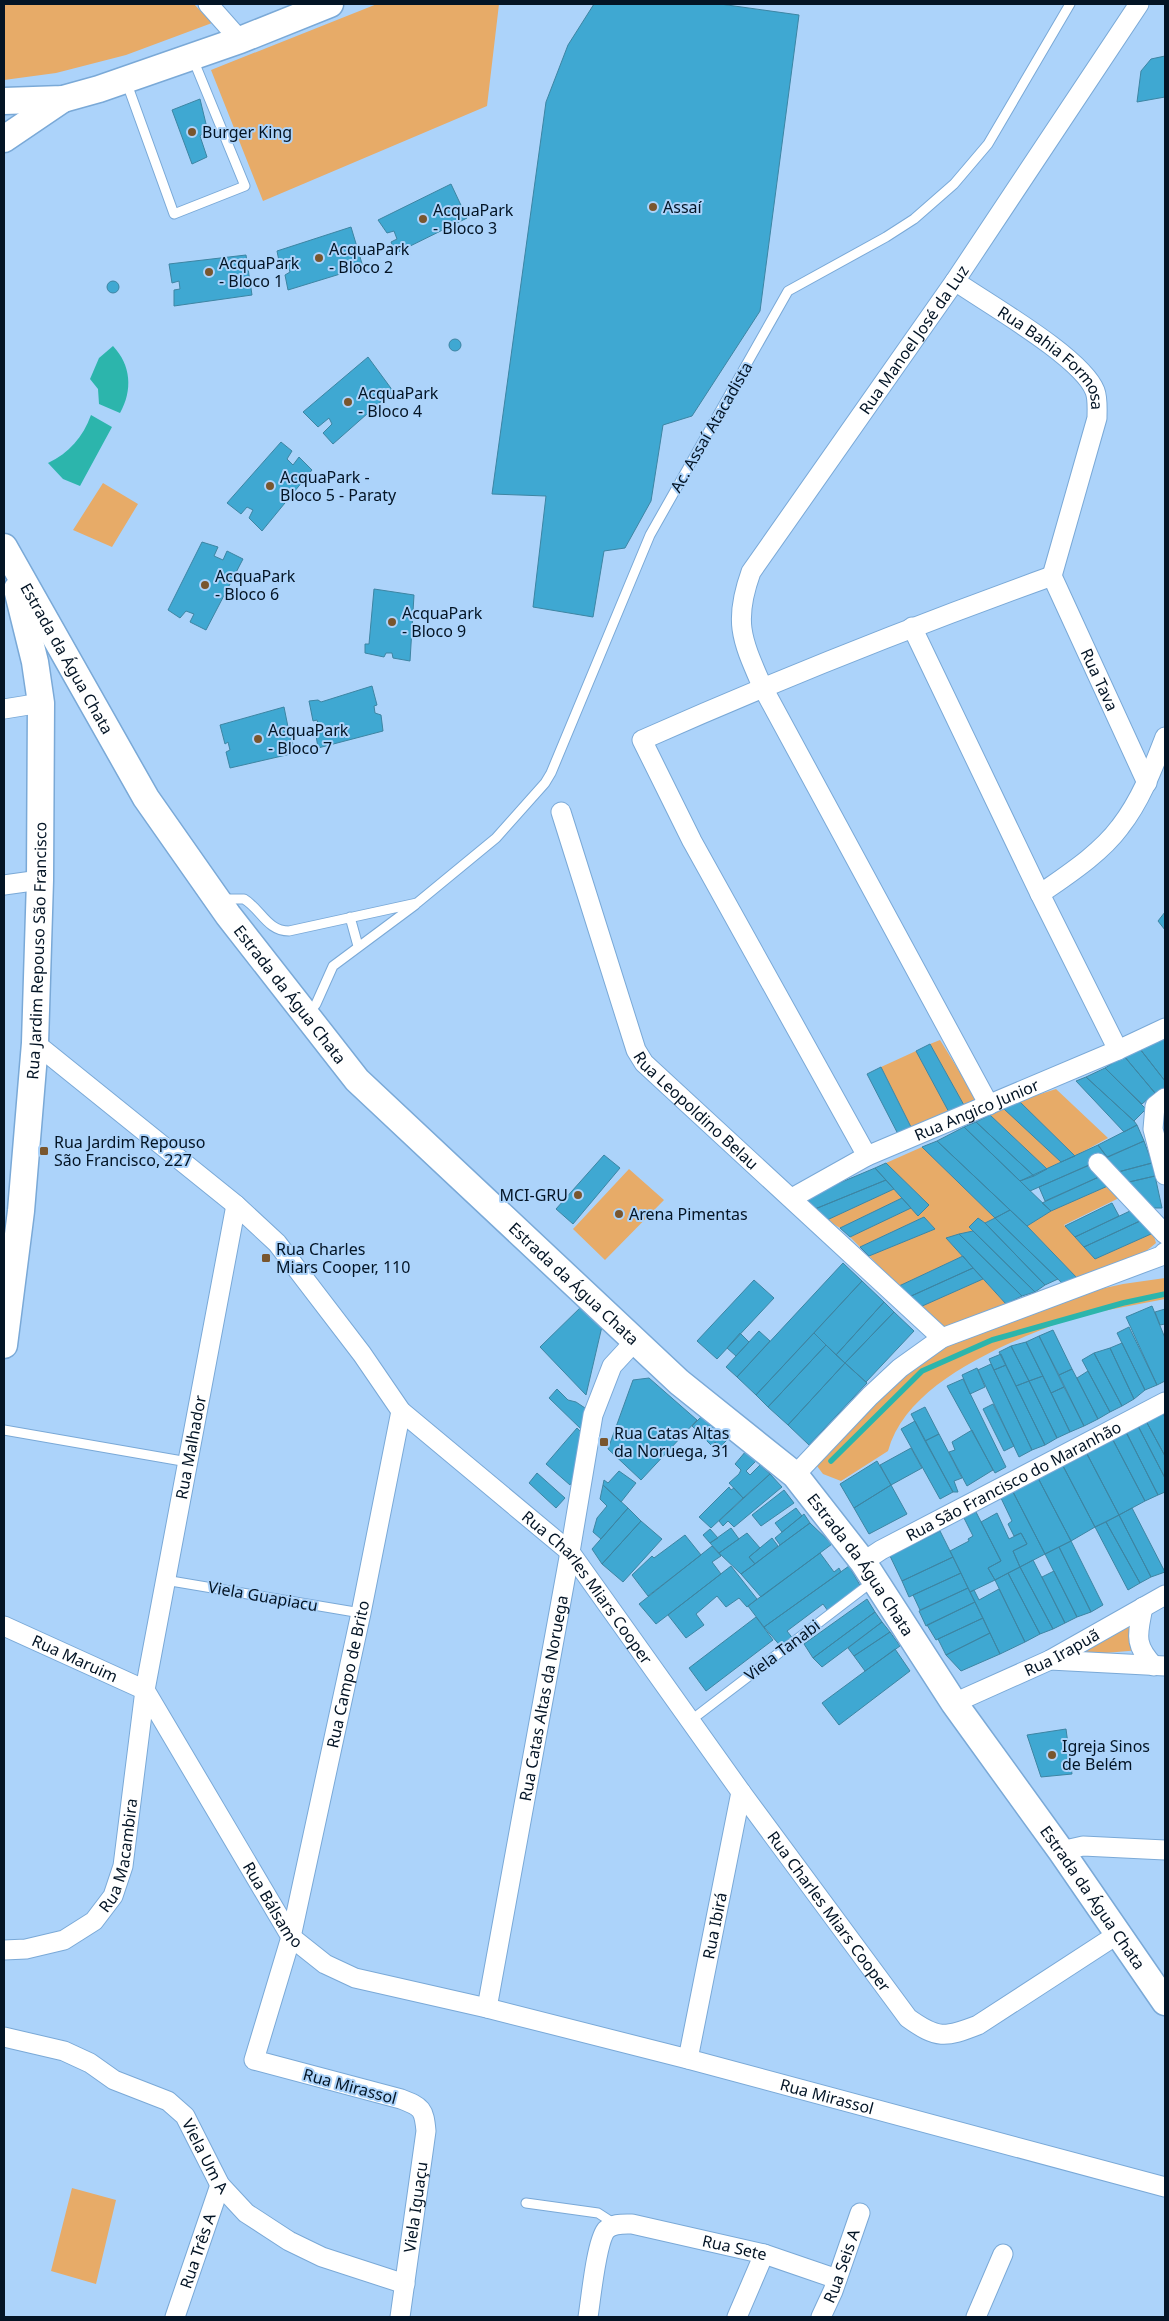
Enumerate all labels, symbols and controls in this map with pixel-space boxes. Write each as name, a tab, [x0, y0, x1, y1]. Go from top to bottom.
place label: Burger King	[202, 121, 292, 143]
marker: Burger King	[186, 126, 198, 138]
place label: Assaí	[663, 196, 703, 218]
place label: AcquaPark - Bloco 3	[433, 199, 514, 239]
marker: Assaí	[647, 201, 659, 213]
marker: AcquaPark - Bloco 3	[417, 213, 429, 225]
place label: AcquaPark - Bloco 2	[329, 238, 410, 278]
place label: AcquaPark - Bloco 1	[219, 252, 300, 292]
marker: AcquaPark - Bloco 2	[313, 252, 325, 264]
street label: Rua Manoel José da Luz	[854, 261, 973, 419]
marker: AcquaPark - Bloco 1	[203, 266, 215, 278]
street label: Rua Bahia Formosa	[994, 301, 1108, 410]
street label: Ac. Assaí Atacadista	[665, 358, 757, 496]
place label: AcquaPark - Bloco 4	[358, 382, 439, 422]
marker: AcquaPark - Bloco 4	[342, 396, 354, 408]
place label: AcquaPark - Bloco 5 - Paraty	[280, 466, 397, 506]
marker: AcquaPark - Bloco 5 - Paraty	[264, 480, 276, 492]
place label: AcquaPark - Bloco 6	[215, 565, 296, 605]
street label: Estrada da Água Chata	[15, 579, 119, 738]
marker: AcquaPark - Bloco 6	[199, 579, 211, 591]
place label: AcquaPark - Bloco 9	[402, 602, 483, 642]
marker: AcquaPark - Bloco 9	[386, 616, 398, 628]
street label: Rua Tava	[1076, 645, 1123, 715]
place label: AcquaPark - Bloco 7	[268, 719, 349, 759]
marker: AcquaPark - Bloco 7	[252, 733, 264, 745]
street label: Rua Jardim Repouso São Francisco	[21, 822, 51, 1080]
street label: Estrada da Água Chata	[229, 920, 351, 1068]
street label: Rua Leopoldino Belau	[628, 1047, 763, 1174]
street label: Rua Angico Junior	[911, 1073, 1043, 1146]
place label: Rua Jardim Repouso São Francisco, 227	[54, 1131, 205, 1171]
marker: Rua Jardim Repouso São Francisco, 227	[38, 1145, 50, 1157]
place label: MCI-GRU	[500, 1184, 568, 1206]
marker: MCI-GRU	[572, 1189, 584, 1201]
place label: Arena Pimentas	[629, 1203, 748, 1225]
marker: Arena Pimentas	[613, 1208, 625, 1220]
street label: Estrada da Água Chata	[504, 1217, 644, 1350]
place label: Rua Charles Miars Cooper, 110	[276, 1238, 410, 1278]
marker: Rua Charles Miars Cooper, 110	[260, 1252, 272, 1264]
street label: Rua Malhador	[170, 1393, 211, 1501]
street label: Rua São Francisco do Maranhão	[902, 1416, 1125, 1546]
place label: Rua Catas Altas da Noruega, 31	[614, 1422, 730, 1462]
marker: Rua Catas Altas da Noruega, 31	[598, 1436, 610, 1448]
street label: Estrada da Água Chata	[802, 1489, 919, 1640]
street label: Rua Charles Miars Cooper	[517, 1506, 658, 1669]
street label: Viela Guapiacu	[206, 1576, 320, 1616]
street label: Rua Catas Altas da Noruega	[514, 1593, 573, 1803]
street label: Rua Campo de Brito	[321, 1598, 374, 1750]
street label: Viela Tanabi	[740, 1614, 824, 1686]
street label: Rua Irapuã	[1020, 1623, 1103, 1681]
street label: Rua Maruim	[29, 1629, 122, 1687]
place label: Igreja Sinos de Belém	[1062, 1735, 1150, 1775]
marker: Igreja Sinos de Belém	[1046, 1749, 1058, 1761]
street label: Rua Macambira	[94, 1797, 142, 1917]
street label: Estrada da Água Chata	[1035, 1821, 1150, 1974]
street label: Rua Charles Miars Cooper	[762, 1826, 896, 1996]
street label: Rua Bálsamo	[238, 1858, 307, 1953]
street label: Rua Ibirá	[697, 1890, 732, 1961]
street label: Rua Mirassol	[301, 2063, 399, 2109]
street label: Rua Mirassol	[778, 2073, 876, 2119]
street label: Viela Um A	[177, 2115, 234, 2199]
street label: Viela Iguaçu	[398, 2160, 433, 2254]
street label: Rua Três A	[175, 2209, 221, 2291]
street label: Rua Seis A	[818, 2225, 865, 2307]
street label: Rua Sete	[700, 2229, 769, 2265]

